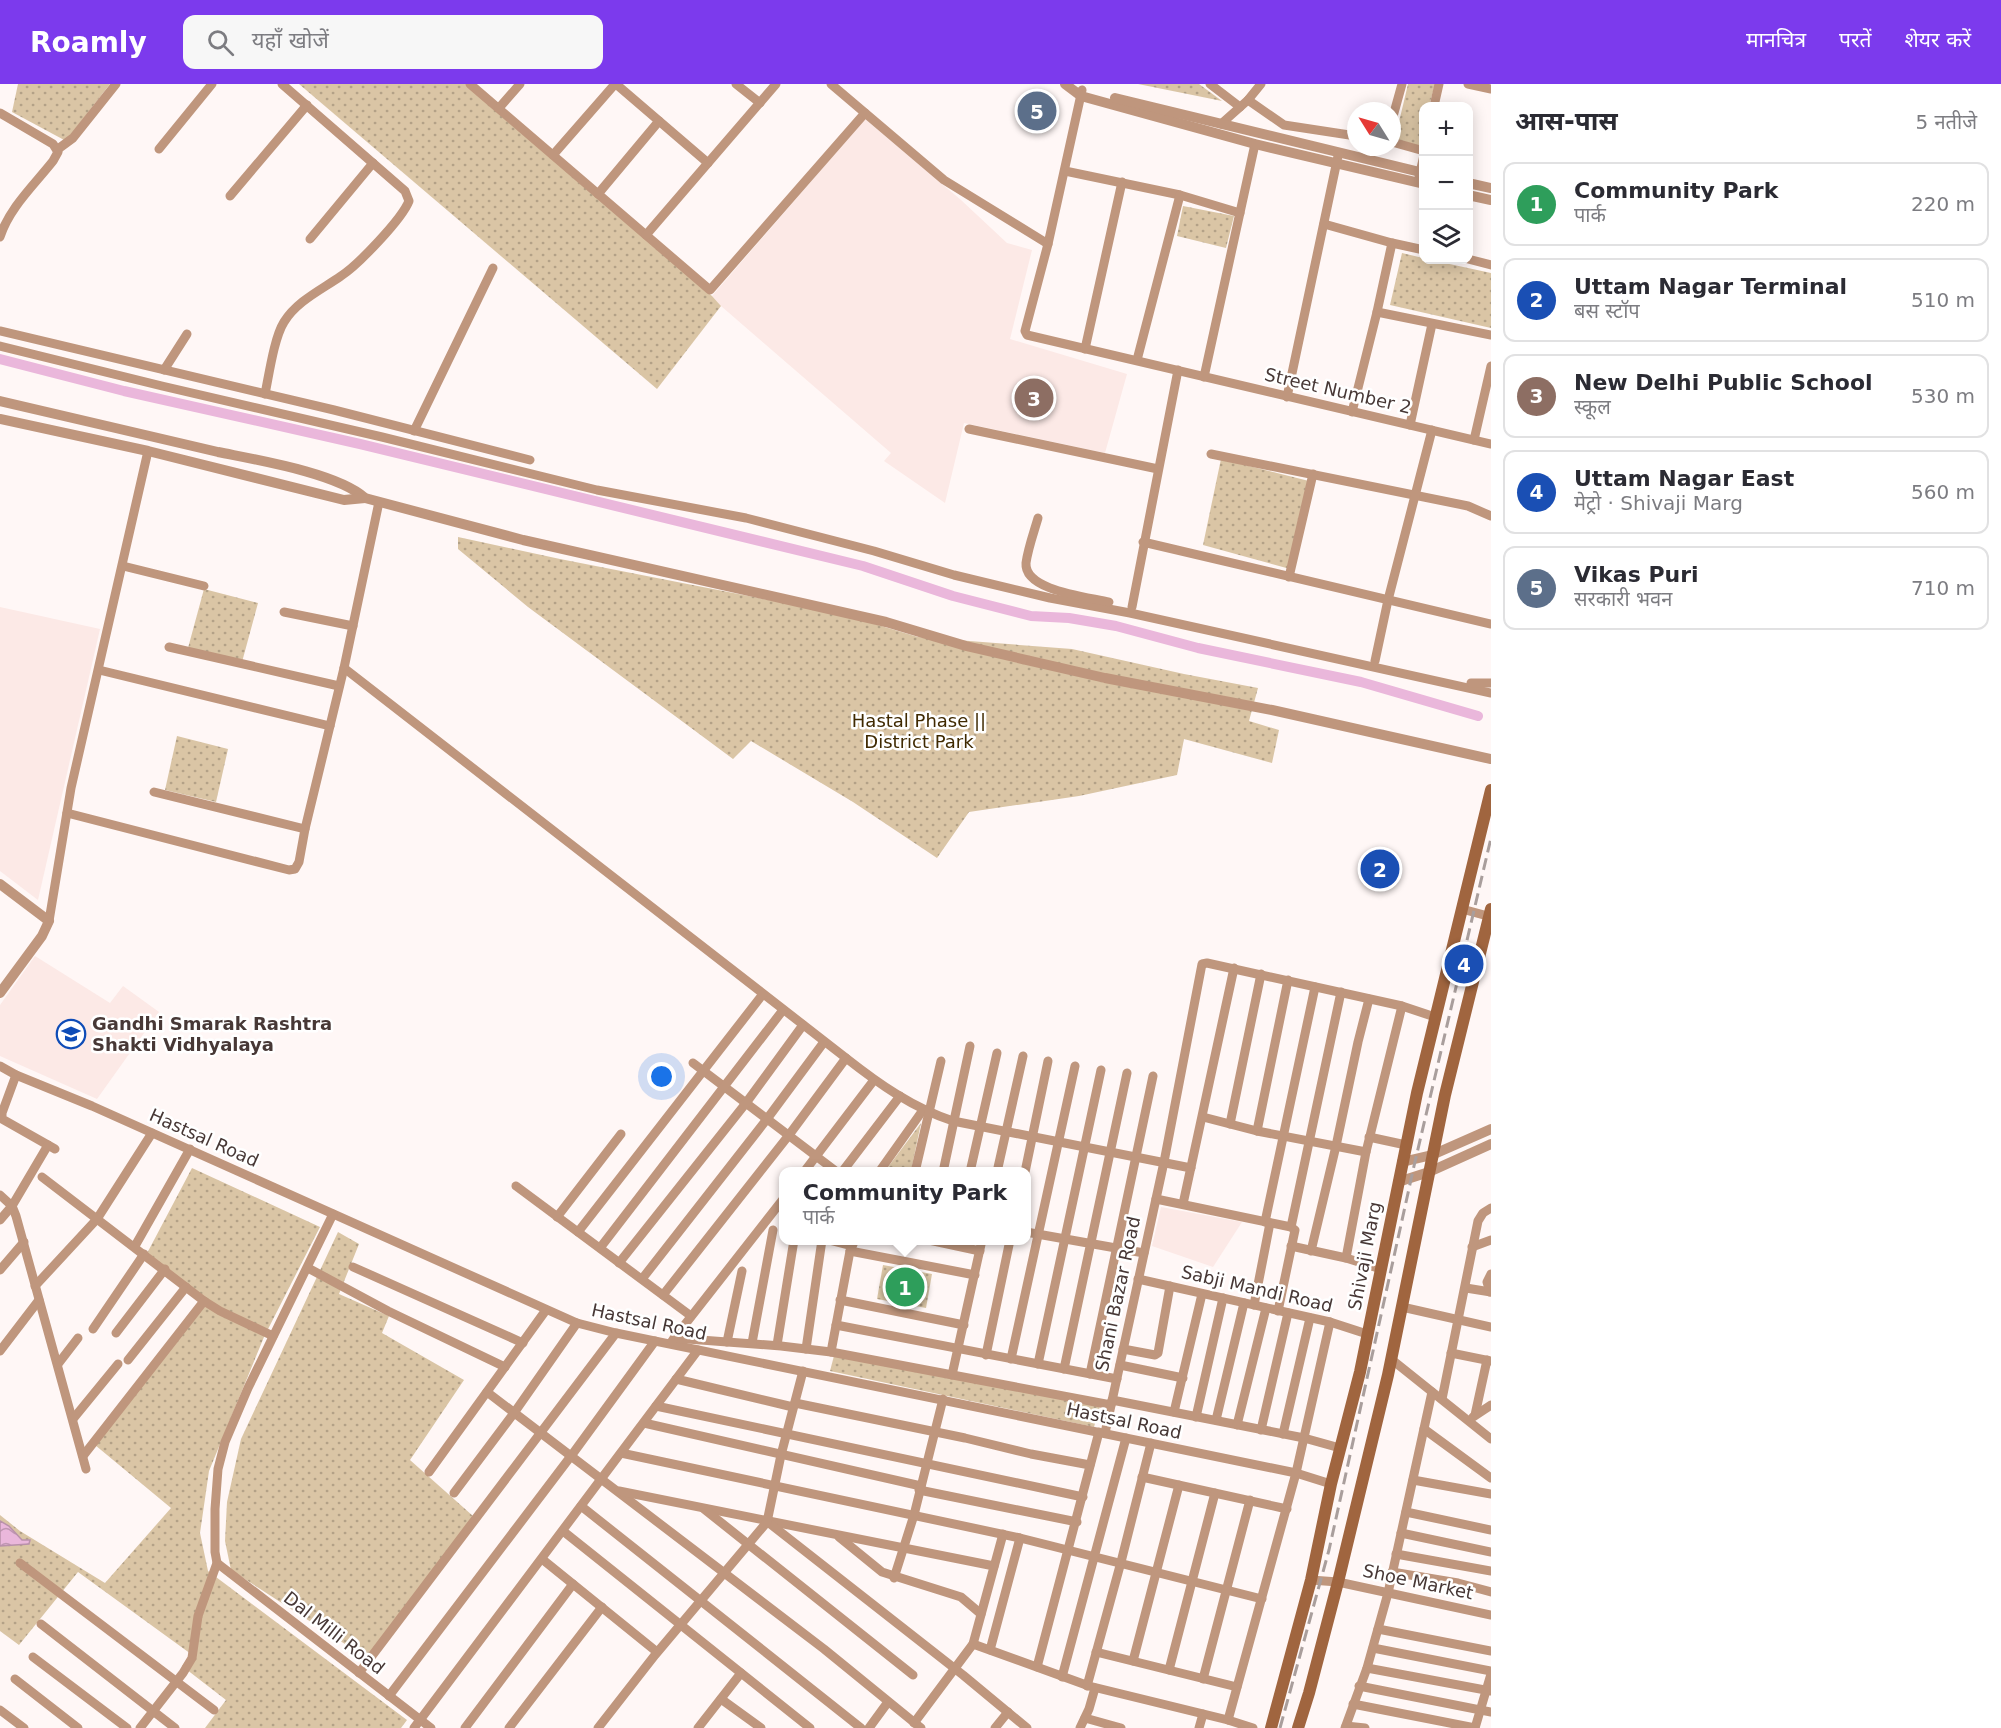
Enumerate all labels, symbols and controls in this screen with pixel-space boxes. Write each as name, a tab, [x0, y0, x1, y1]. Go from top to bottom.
search box	[183, 15, 603, 69]
text: Roamly	[30, 26, 147, 59]
icon: search	[204, 26, 237, 59]
text: यहाँ खोजें	[252, 28, 329, 53]
text: मानचित्र	[1746, 28, 1806, 52]
text: परतें	[1839, 28, 1872, 52]
text: शेयर करें	[1905, 28, 1971, 52]
pin: 5	[1018, 88, 1056, 134]
north arrow	[1347, 102, 1401, 156]
map controls	[1419, 102, 1473, 264]
button: +	[1419, 102, 1473, 156]
text: आस-पास	[1515, 106, 1618, 136]
text: 5 नतीजे	[1915, 110, 1977, 134]
button: −	[1419, 156, 1473, 210]
text: Community Park	[1574, 178, 1778, 203]
text: 1	[1530, 192, 1543, 216]
text: 220 m	[1911, 192, 1975, 216]
text: पार्क	[1574, 203, 1606, 227]
button: layers	[1419, 210, 1473, 264]
text: Uttam Nagar Terminal	[1574, 274, 1847, 299]
text: 2	[1530, 288, 1543, 312]
text: 510 m	[1911, 288, 1975, 312]
text: बस स्टॉप	[1574, 299, 1640, 323]
street label: Street Number 2	[1263, 363, 1414, 418]
text: New Delhi Public School	[1574, 370, 1873, 395]
pin: 3	[1014, 376, 1054, 420]
text: 3	[1530, 384, 1543, 408]
text: 530 m	[1911, 384, 1975, 408]
text: स्कूल	[1574, 395, 1611, 419]
text: Uttam Nagar East	[1574, 466, 1794, 491]
text: 4	[1530, 480, 1543, 504]
text: 560 m	[1911, 480, 1975, 504]
text: मेट्रो · Shivaji Marg	[1574, 491, 1743, 515]
text: Vikas Puri	[1574, 562, 1699, 587]
text: 5	[1530, 576, 1543, 600]
text: 710 m	[1911, 576, 1975, 600]
text: सरकारी भवन	[1574, 587, 1672, 611]
park label: Hastal Phase || District Park	[852, 710, 986, 752]
pin: 2	[1360, 846, 1400, 892]
pin: 4	[1444, 942, 1484, 986]
place label: Gandhi Smarak Rashtra Shakti Vidhyalaya	[92, 1013, 332, 1055]
school or university icon: Gandhi Smarak Rashtra Shakti Vidhyalaya	[55, 1018, 87, 1050]
your location	[647, 1062, 676, 1091]
street label: Hastsal Road	[146, 1104, 262, 1171]
popup	[779, 1167, 1031, 1245]
text: Community Park	[803, 1180, 1007, 1205]
street label: Shivaji Marg	[1344, 1200, 1385, 1312]
text: पार्क	[803, 1205, 835, 1229]
street label: Shani Bazar Road	[1091, 1214, 1144, 1373]
street label: Sabji Mandi Road	[1179, 1261, 1335, 1316]
pin: 1	[886, 1264, 924, 1310]
street label: Hastsal Road	[590, 1299, 709, 1344]
street label: Hastsal Road	[1065, 1398, 1184, 1443]
street label: Shoe Market	[1361, 1560, 1475, 1603]
street label: Dal Milli Road	[280, 1587, 389, 1678]

